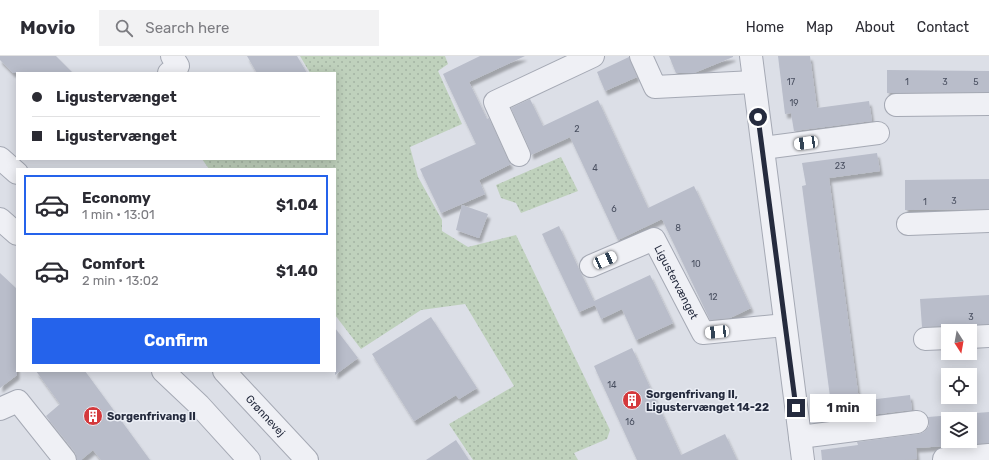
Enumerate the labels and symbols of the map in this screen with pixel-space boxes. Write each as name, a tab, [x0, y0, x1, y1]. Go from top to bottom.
house number: 17	[787, 77, 796, 87]
house number: 1	[905, 77, 909, 87]
house number: 3	[942, 77, 948, 87]
house number: 5	[973, 77, 979, 87]
house number: 19	[789, 98, 799, 108]
route start	[749, 108, 767, 126]
house number: 2	[574, 124, 580, 134]
car	[793, 135, 819, 151]
house number: 23	[835, 161, 845, 171]
house number: 4	[592, 163, 598, 173]
house number: 3	[951, 196, 957, 206]
house number: 1	[923, 197, 927, 207]
house number: 6	[611, 204, 617, 214]
house number: 8	[675, 223, 681, 233]
street label: Ligustervænget	[651, 243, 701, 322]
car	[592, 250, 618, 270]
house number: 10	[691, 259, 701, 269]
house number: 12	[708, 292, 718, 302]
house number: 3	[968, 312, 974, 322]
north arrow	[941, 324, 977, 360]
car	[704, 325, 730, 339]
house number: 14	[607, 380, 617, 390]
place label: Sorgenfrivang II, Ligustervænget 14-22	[646, 388, 769, 414]
building icon: Sorgenfrivang II, Ligustervænget 14-22	[621, 389, 643, 411]
street label: Grønnevej	[243, 392, 288, 440]
callout: 1 min	[810, 394, 876, 422]
route end	[787, 399, 805, 417]
building icon: Sorgenfrivang II	[82, 405, 104, 427]
place label: Sorgenfrivang II	[107, 410, 196, 423]
house number: 16	[625, 417, 635, 427]

